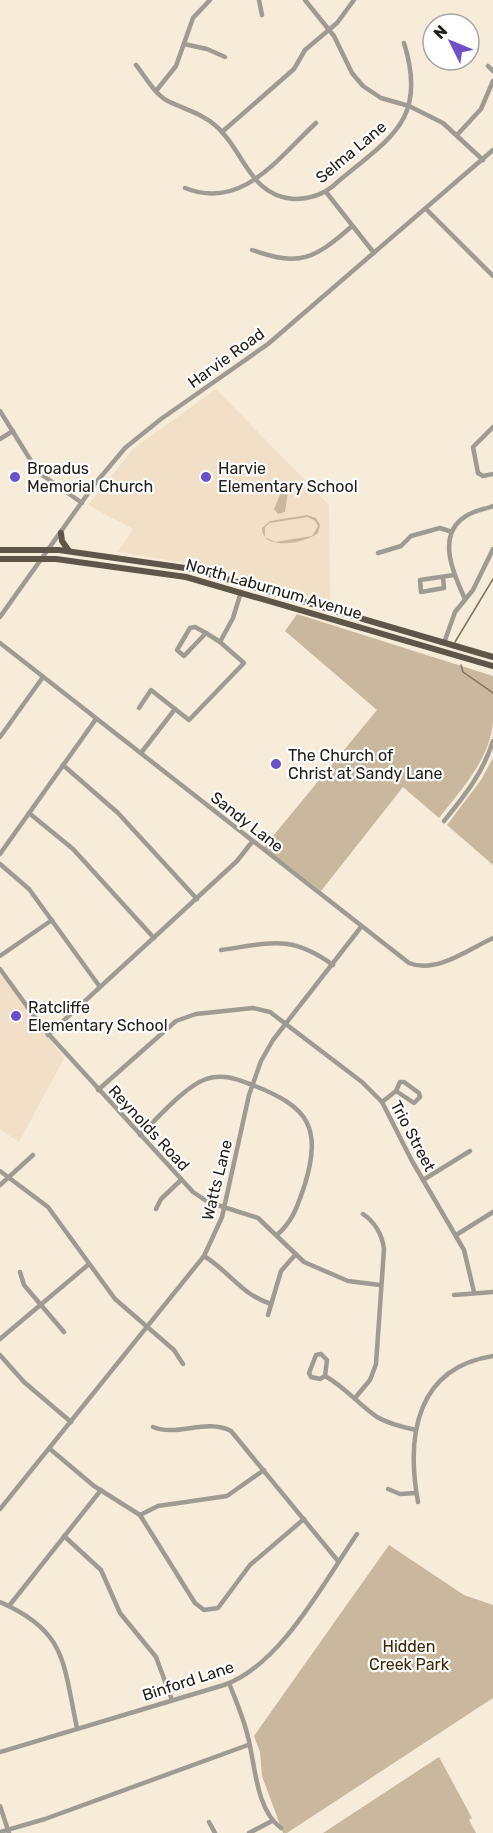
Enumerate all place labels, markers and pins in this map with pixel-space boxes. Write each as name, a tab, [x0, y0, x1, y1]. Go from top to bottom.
place label: Broadus Memorial Church	[27, 459, 153, 496]
place label: Harvie Elementary School	[218, 459, 358, 496]
marker: Broadus Memorial Church	[8, 470, 22, 484]
marker: Harvie Elementary School	[199, 470, 213, 484]
place label: The Church of Christ at Sandy Lane	[288, 746, 442, 783]
marker: The Church of Christ at Sandy Lane	[269, 757, 283, 771]
place label: Ratcliffe Elementary School	[28, 998, 168, 1035]
marker: Ratcliffe Elementary School	[9, 1009, 23, 1023]

